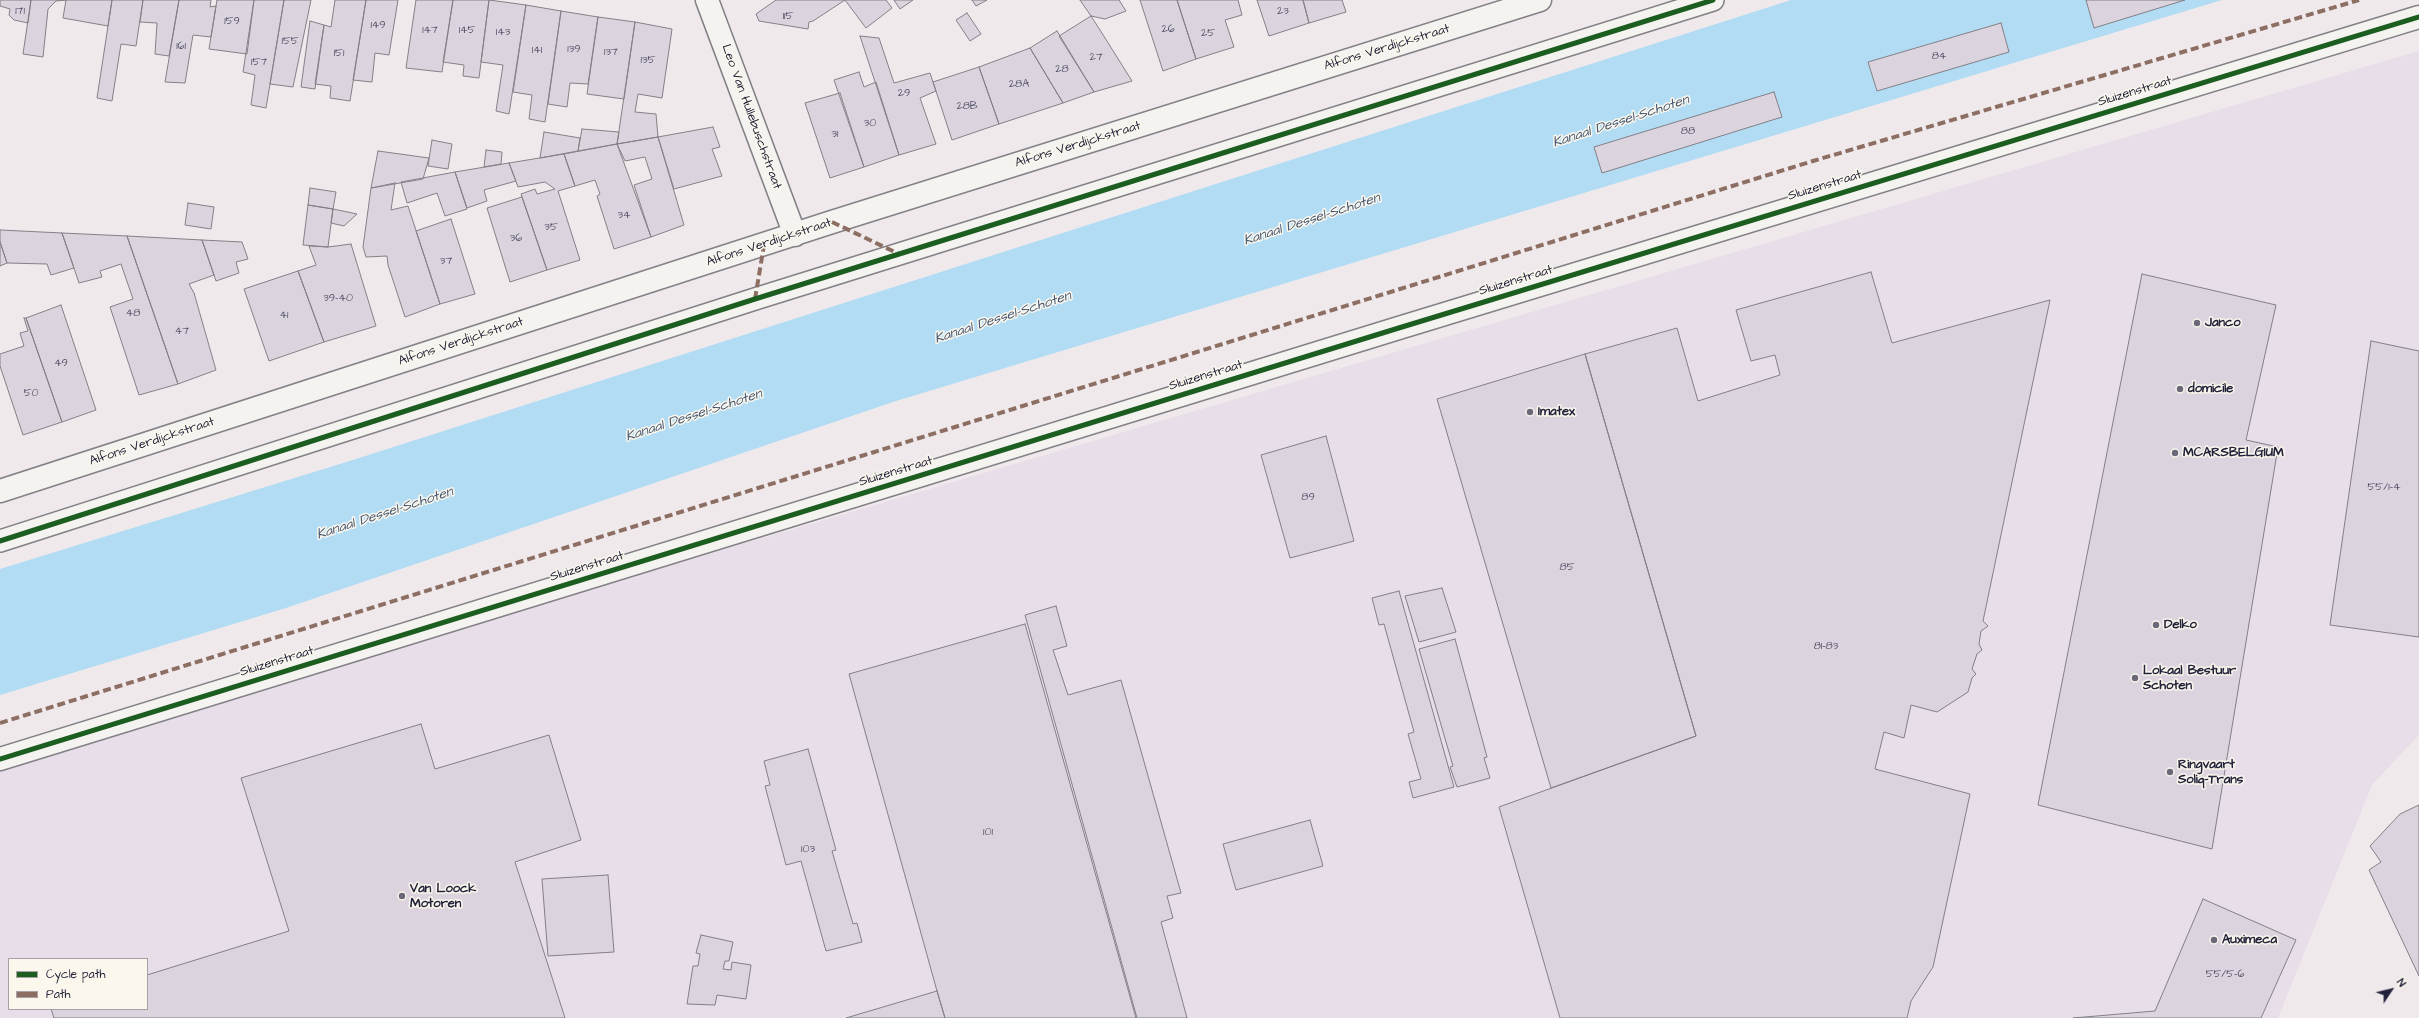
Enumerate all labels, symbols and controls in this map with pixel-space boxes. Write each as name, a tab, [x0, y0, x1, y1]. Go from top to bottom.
house number: 171	[15, 5, 25, 19]
house number: 23	[1277, 5, 1289, 19]
house number: 115	[783, 10, 793, 24]
house number: 159	[224, 15, 240, 29]
house number: 149	[370, 19, 386, 33]
street label: Alfons Verdijckstraat	[1322, 21, 1452, 75]
house number: 26	[1161, 23, 1175, 37]
house number: 147	[422, 24, 438, 38]
house number: 145	[459, 24, 475, 38]
house number: 143	[496, 26, 510, 40]
house number: 25	[1201, 27, 1215, 41]
house number: 155	[282, 35, 298, 49]
house number: 161	[176, 40, 186, 54]
street label: Leo Van Hullebuschstraat	[717, 42, 785, 192]
house number: 139	[567, 43, 581, 57]
house number: 141	[532, 44, 542, 58]
house number: 137	[604, 46, 618, 60]
house number: 151	[334, 47, 344, 61]
house number: 84	[1932, 50, 1946, 64]
house number: 27	[1089, 51, 1103, 65]
house number: 135	[641, 54, 655, 68]
house number: 157	[251, 56, 267, 70]
house number: 28	[1055, 63, 1069, 77]
street label: Sluizenstraat	[2096, 73, 2174, 111]
house number: 28A	[1009, 78, 1029, 92]
house number: 29	[898, 87, 910, 101]
water label: Kanaal Dessel-Schoten	[1551, 92, 1691, 152]
house number: 28B	[956, 100, 978, 114]
house number: 30	[864, 117, 876, 131]
street label: Alfons Verdijckstraat	[1013, 118, 1143, 172]
house number: 88	[1681, 125, 1695, 139]
house number: 31	[831, 128, 839, 142]
street label: Sluizenstraat	[1786, 167, 1864, 205]
water label: Kanaal Dessel-Schoten	[1242, 190, 1382, 250]
house number: 34	[617, 209, 631, 223]
street label: Alfons Verdijckstraat	[704, 215, 834, 271]
house number: 35	[544, 221, 558, 235]
house number: 36	[510, 232, 522, 246]
house number: 37	[440, 255, 452, 269]
street label: Sluizenstraat	[1477, 262, 1555, 300]
water label: Kanaal Dessel-Schoten	[933, 288, 1073, 348]
house number: 39-40	[323, 292, 353, 306]
house number: 48	[126, 307, 140, 321]
house number: 41	[280, 309, 288, 323]
street label: Alfons Verdijckstraat	[396, 314, 526, 370]
place label: Janco	[2205, 315, 2241, 331]
marker: Janco	[2192, 318, 2202, 328]
house number: 47	[175, 325, 189, 339]
house number: 49	[54, 357, 68, 371]
street label: Sluizenstraat	[1167, 357, 1245, 395]
place label: domicile	[2188, 381, 2233, 397]
marker: domicile	[2175, 384, 2185, 394]
water label: Kanaal Dessel-Schoten	[624, 386, 764, 446]
house number: 50	[24, 387, 38, 401]
place label: Imatex	[1538, 404, 1575, 420]
marker: Imatex	[1525, 407, 1535, 417]
street label: Alfons Verdijckstraat	[87, 414, 217, 470]
place label: MCARSBELGIUM	[2183, 445, 2284, 461]
marker: MCARSBELGIUM	[2170, 448, 2180, 458]
street label: Sluizenstraat	[857, 453, 935, 491]
house number: 55/1-4	[2368, 481, 2400, 495]
water label: Kanaal Dessel-Schoten	[315, 484, 455, 544]
house number: 89	[1301, 491, 1315, 505]
street label: Sluizenstraat	[548, 548, 626, 586]
house number: 85	[1560, 561, 1574, 575]
place label: Delko	[2164, 617, 2197, 633]
marker: Delko	[2151, 620, 2161, 630]
house number: 81-83	[1814, 640, 1838, 654]
street label: Sluizenstraat	[238, 643, 316, 681]
place label: Lokaal Bestuur Schoten	[2143, 663, 2236, 694]
marker: Lokaal Bestuur Schoten	[2130, 673, 2140, 683]
place label: Ringvaart Soliq-Trans	[2178, 757, 2243, 788]
marker: Ringvaart Soliq-Trans	[2165, 767, 2175, 777]
house number: 101	[983, 826, 993, 840]
house number: 103	[801, 843, 815, 857]
place label: Van Loock Motoren	[410, 881, 476, 912]
marker: Van Loock Motoren	[397, 891, 407, 901]
place label: Auximeca	[2222, 932, 2277, 948]
marker: Auximeca	[2209, 935, 2219, 945]
legend	[8, 958, 148, 1010]
text: Cycle path	[46, 966, 105, 983]
house number: 55/5-6	[2206, 968, 2244, 982]
north arrow	[2371, 970, 2411, 1010]
text: N	[2393, 976, 2409, 990]
text: Path	[46, 986, 71, 1003]

